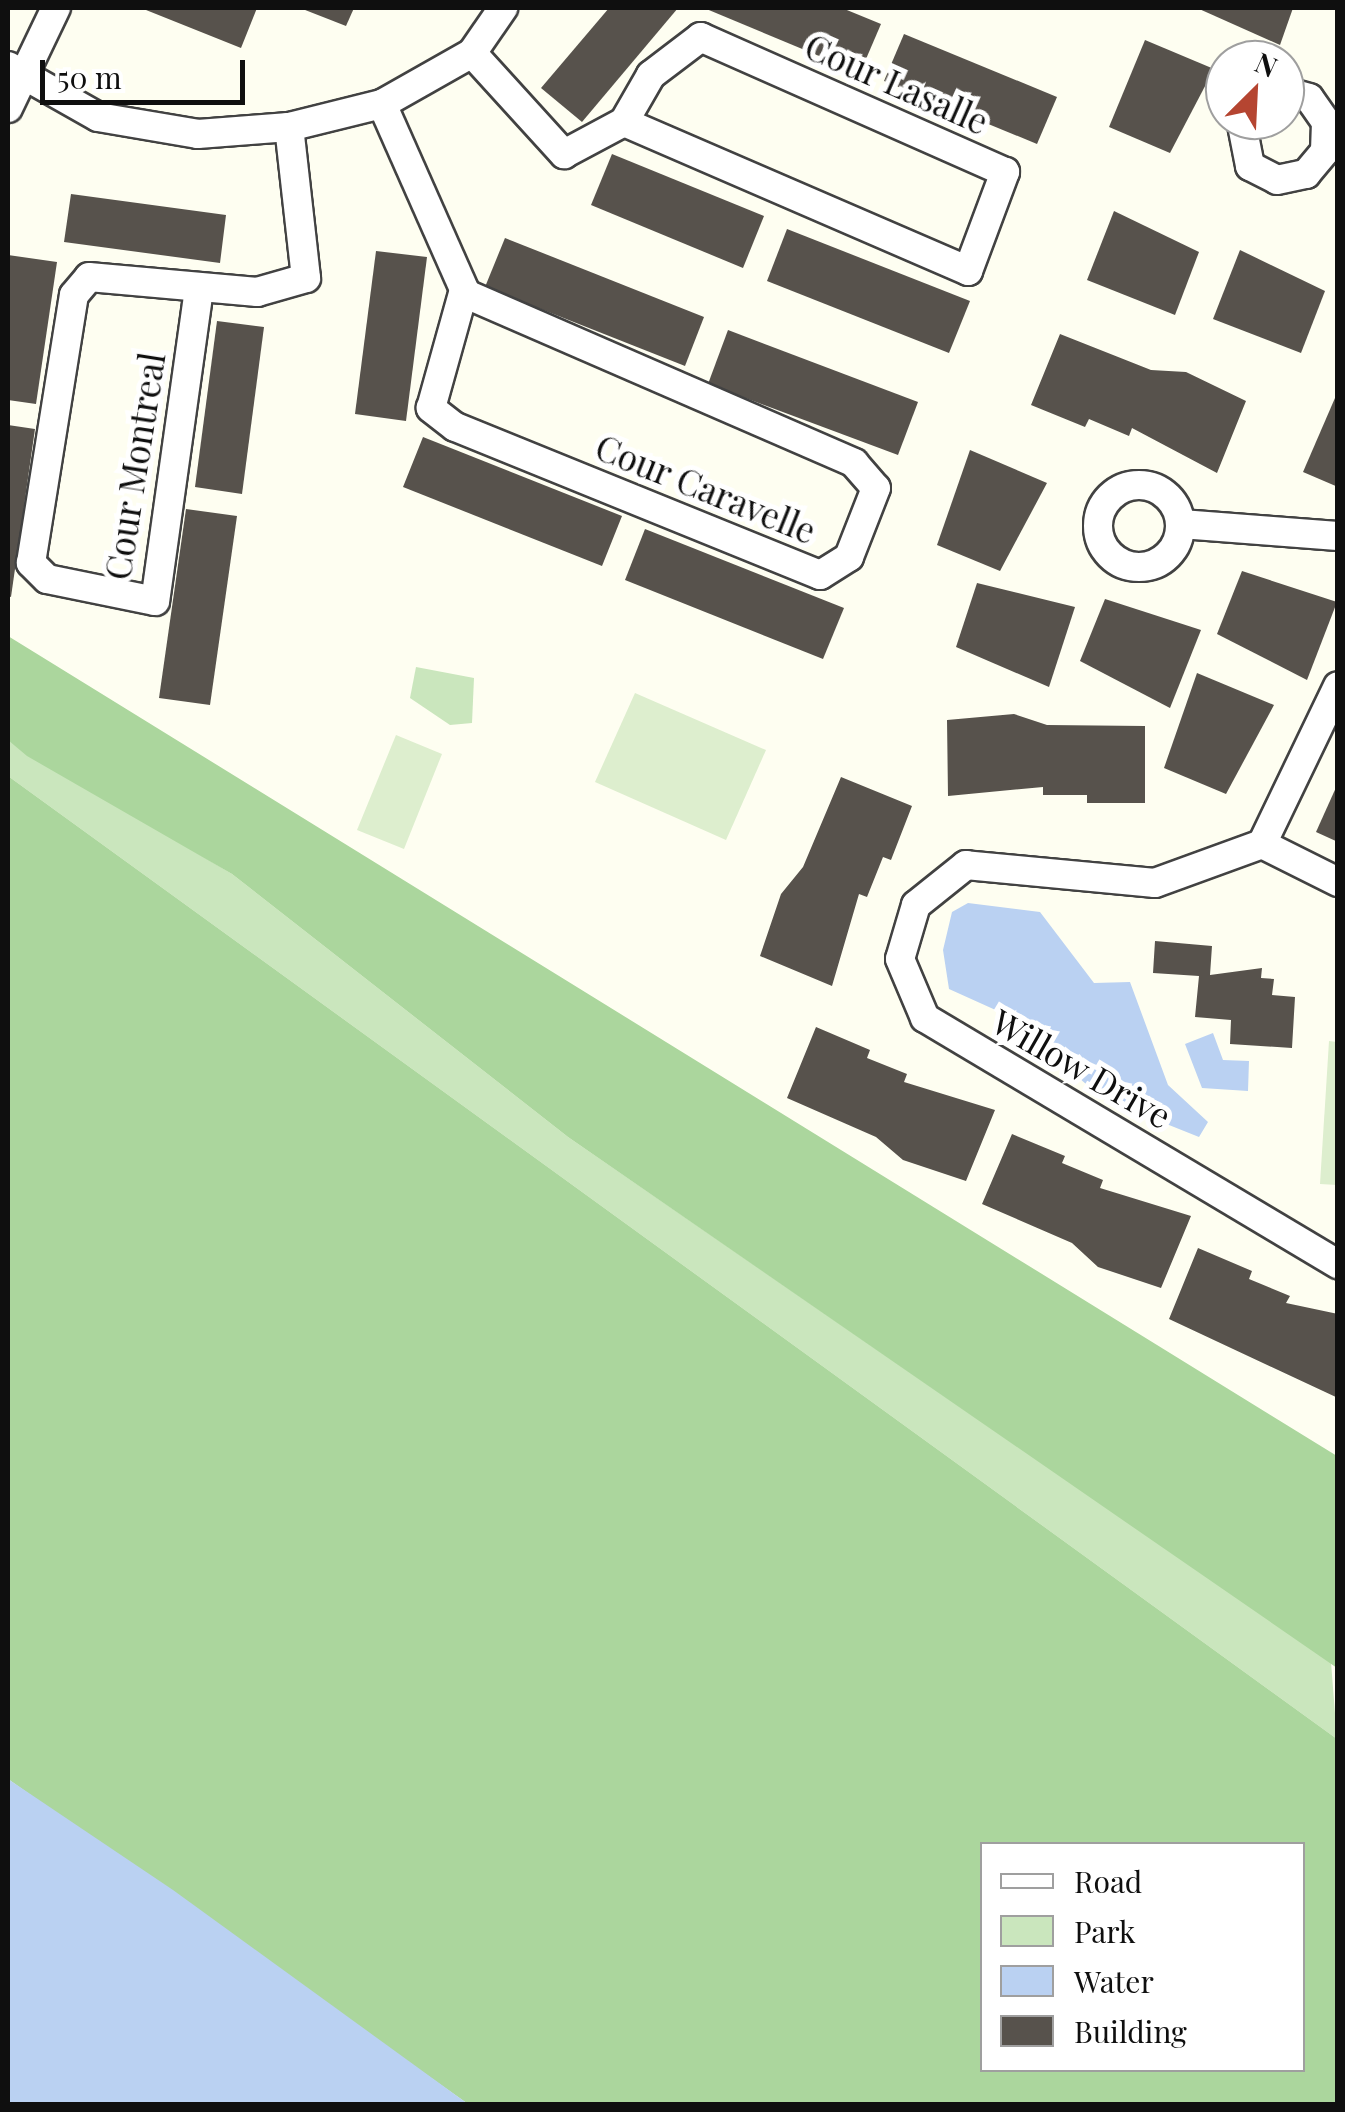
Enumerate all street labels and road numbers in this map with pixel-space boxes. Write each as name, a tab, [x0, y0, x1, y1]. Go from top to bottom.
street label: Cour Lasalle	[799, 24, 995, 142]
street label: Cour Montreal	[95, 349, 173, 583]
street label: Cour Caravelle	[590, 425, 822, 551]
street label: Willow Drive	[984, 1000, 1180, 1136]

